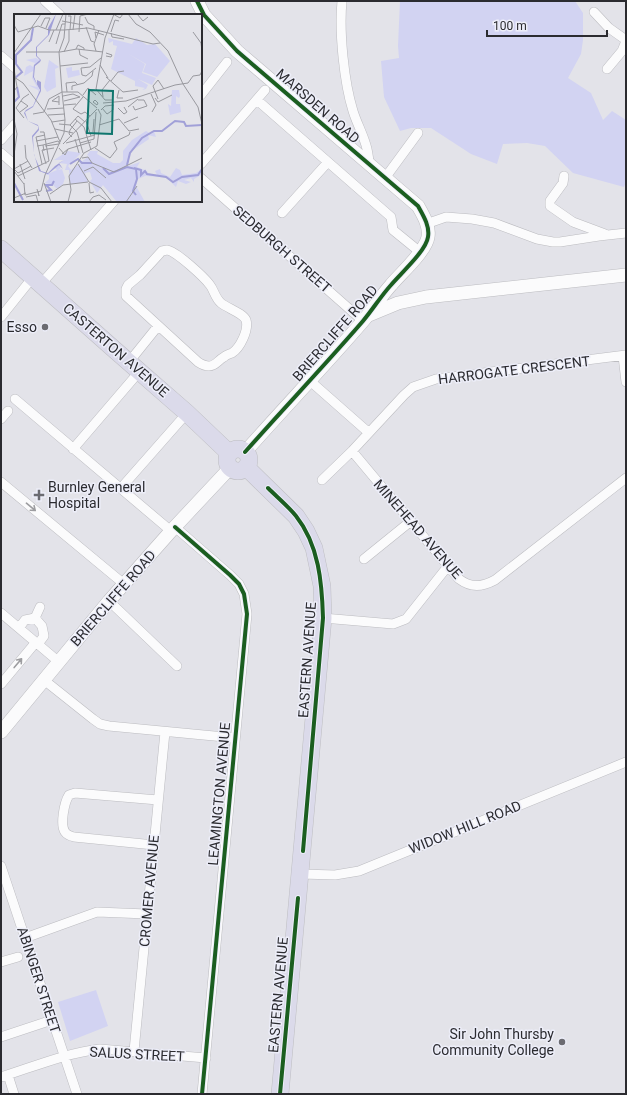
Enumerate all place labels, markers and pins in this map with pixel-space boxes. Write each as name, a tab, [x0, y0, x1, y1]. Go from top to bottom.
place label: Esso	[7, 319, 37, 335]
marker: Esso	[40, 322, 50, 332]
place label: Burnley General Hospital	[48, 479, 145, 511]
marker: Burnley General Hospital	[33, 489, 45, 501]
place label: Sir John Thursby Community College	[432, 1026, 554, 1058]
marker: Sir John Thursby Community College	[557, 1037, 567, 1047]

